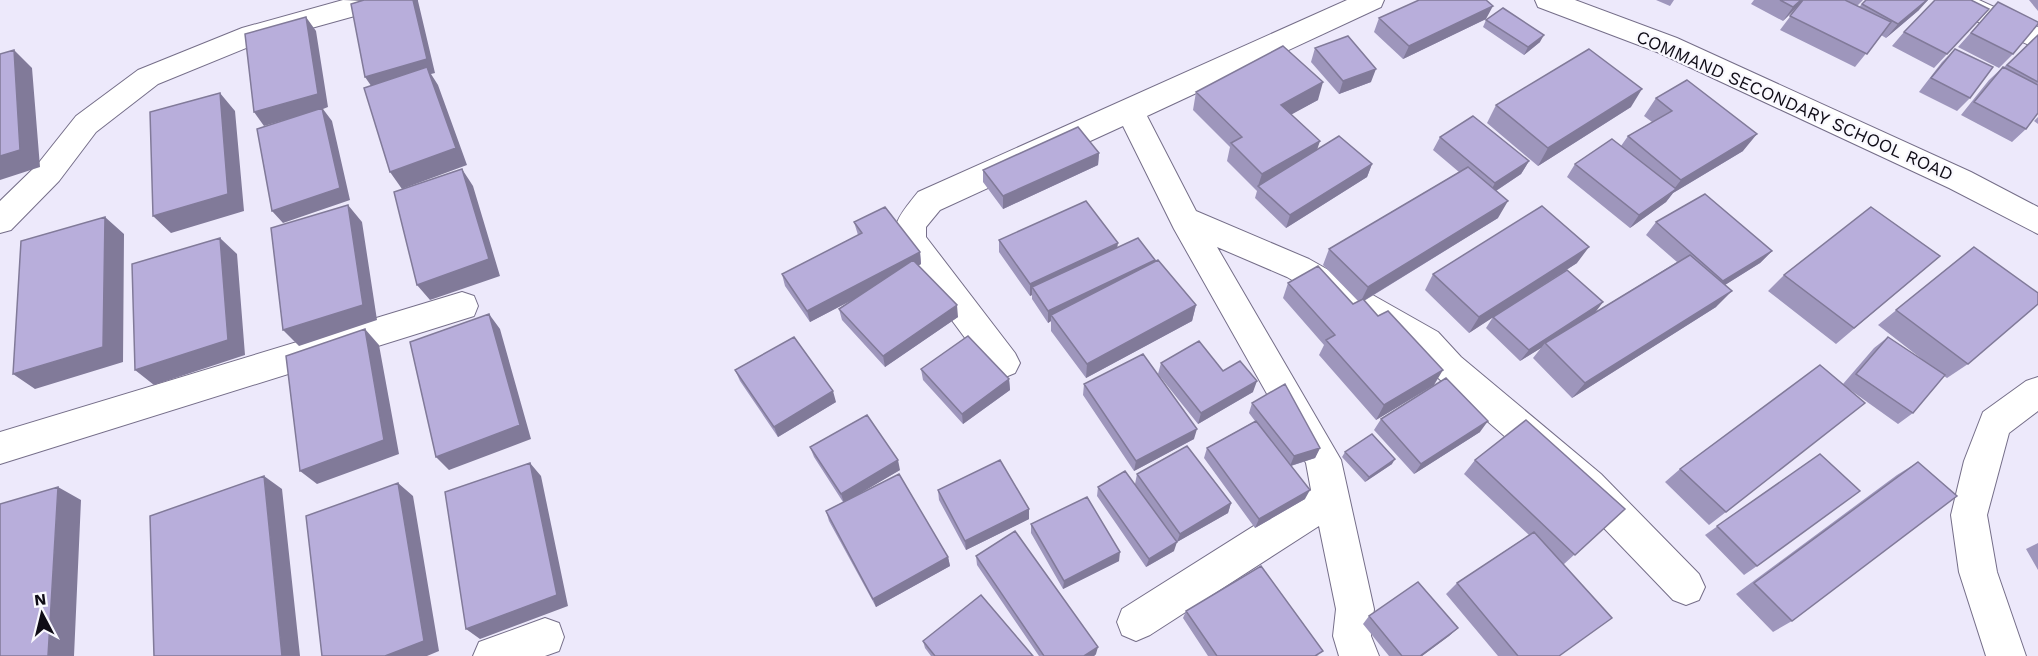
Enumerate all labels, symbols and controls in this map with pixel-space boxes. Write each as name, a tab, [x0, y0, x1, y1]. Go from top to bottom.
street label: COMMAND SECONDARY SCHOOL ROAD	[1633, 25, 1957, 185]
north arrow	[12, 584, 72, 644]
text: N	[33, 589, 47, 610]

